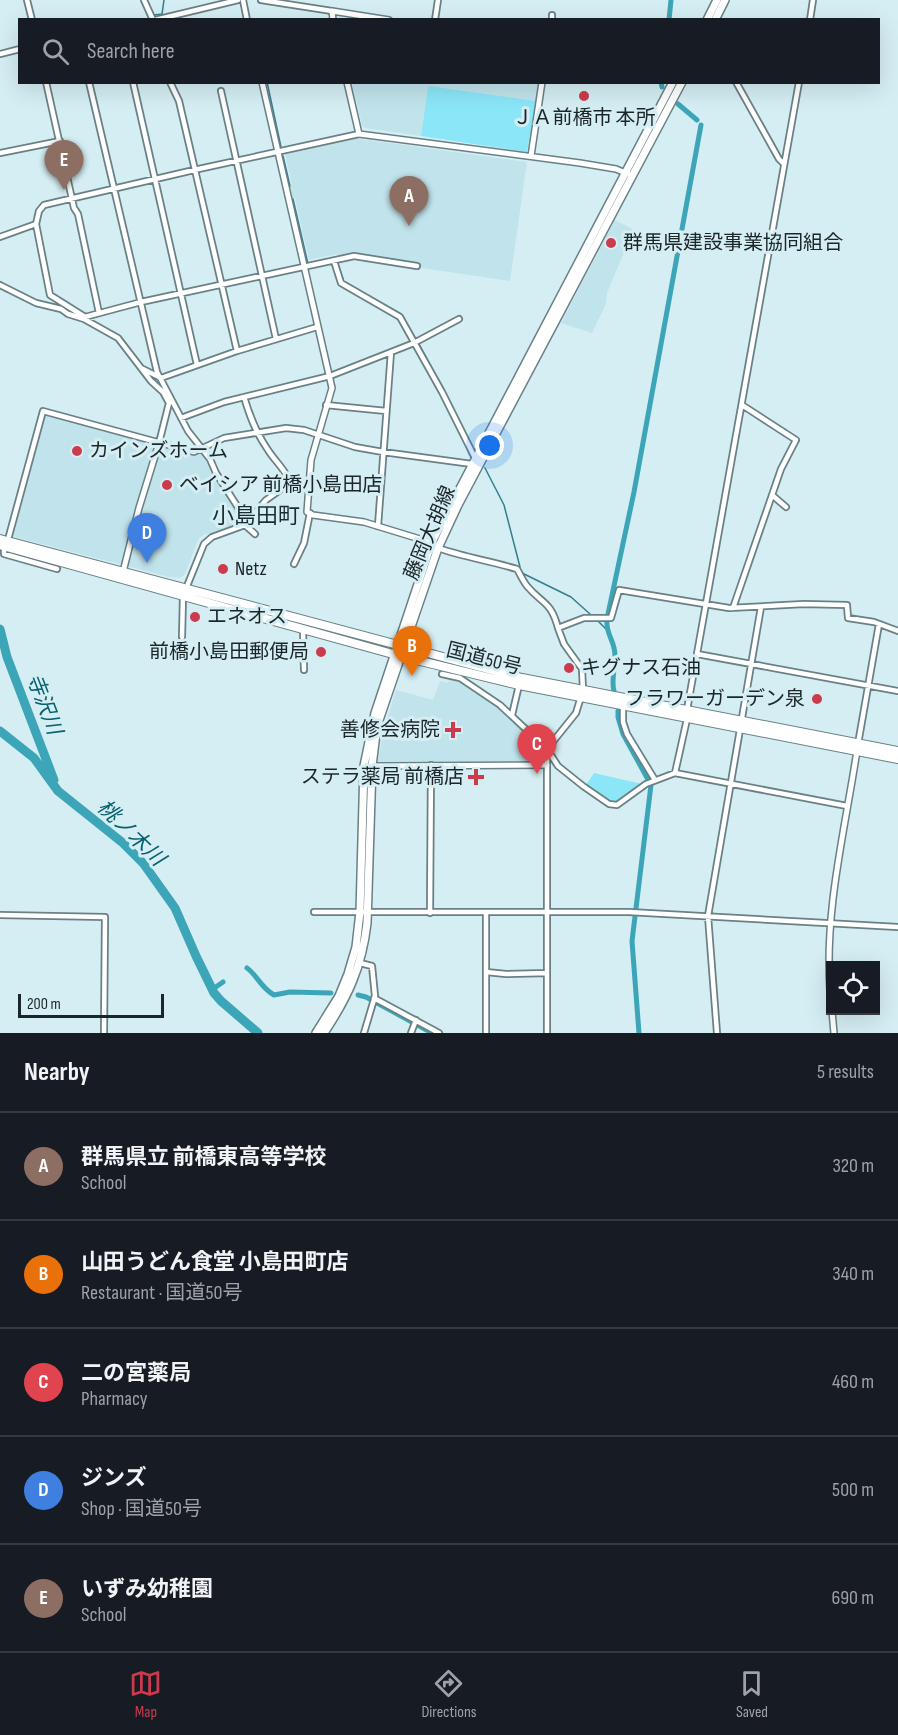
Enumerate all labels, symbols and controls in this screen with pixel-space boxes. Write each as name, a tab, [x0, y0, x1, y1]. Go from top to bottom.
search box	[18, 18, 880, 84]
icon: search	[39, 35, 72, 68]
text: Search here	[87, 38, 174, 65]
marker: ＪＡ前橋市 本所	[577, 89, 591, 103]
place label: ＪＡ前橋市 本所	[512, 106, 656, 130]
pin: E	[44, 140, 84, 190]
pin: A	[390, 176, 428, 226]
place label: 群馬県建設事業協同組合	[623, 231, 843, 255]
marker: 群馬県建設事業協同組合	[604, 236, 618, 250]
your location	[475, 431, 504, 460]
place label: カインズホーム	[89, 439, 228, 463]
marker: カインズホーム	[70, 444, 84, 458]
place label: ベイシア 前橋小島田店	[179, 473, 382, 497]
marker: ベイシア 前橋小島田店	[160, 478, 174, 492]
street label: 藤岡大胡線	[399, 482, 461, 584]
district label: 小島田町	[212, 503, 300, 530]
pin: D	[128, 514, 166, 563]
place label: Netz	[235, 557, 267, 581]
marker: Netz	[216, 562, 230, 576]
place label: エネオス	[207, 605, 287, 629]
marker: エネオス	[188, 610, 202, 624]
pin: B	[392, 626, 432, 676]
street label: 国道50号	[444, 638, 524, 680]
place label: 前橋小島田郵便局	[149, 640, 309, 664]
marker: 前橋小島田郵便局	[314, 645, 328, 659]
place label: キグナス石油	[581, 656, 701, 680]
marker: キグナス石油	[562, 661, 576, 675]
water label: 寺沢川	[21, 670, 68, 740]
place label: フラワーガーデン泉	[625, 687, 805, 711]
marker: フラワーガーデン泉	[810, 692, 824, 706]
place label: 善修会病院	[340, 718, 440, 742]
marker: 善修会病院	[444, 721, 462, 739]
pin: C	[518, 724, 556, 774]
place label: ステラ薬局 前橋店	[301, 765, 464, 789]
marker: ステラ薬局 前橋店	[469, 770, 483, 784]
water label: 桃ノ木川	[92, 795, 171, 873]
map controls	[826, 961, 880, 1015]
button: locate	[826, 961, 880, 1015]
scale bar	[18, 991, 164, 1019]
text: 200 m	[27, 995, 61, 1014]
text: Nearby	[24, 1057, 90, 1088]
text: 5 results	[817, 1060, 874, 1084]
text: 群馬県立 前橋東高等学校	[81, 1144, 326, 1171]
text: A	[39, 1154, 48, 1178]
text: 320 m	[832, 1154, 874, 1178]
text: School	[81, 1171, 126, 1195]
text: 山田うどん食堂 小島田町店	[81, 1249, 348, 1276]
text: B	[39, 1262, 48, 1286]
text: 340 m	[832, 1262, 874, 1286]
text: Restaurant · 国道50号	[81, 1281, 242, 1305]
text: 二の宮薬局	[81, 1360, 191, 1387]
text: C	[38, 1370, 49, 1394]
text: 460 m	[832, 1370, 874, 1394]
text: Pharmacy	[81, 1387, 148, 1411]
text: ジンズ	[81, 1465, 147, 1492]
text: D	[38, 1478, 49, 1502]
text: 500 m	[832, 1478, 874, 1502]
text: Shop · 国道50号	[81, 1497, 202, 1521]
text: いずみ幼稚園	[81, 1576, 213, 1603]
text: E	[39, 1586, 48, 1610]
text: 690 m	[832, 1586, 874, 1610]
text: School	[81, 1603, 126, 1627]
tab: Map	[129, 1667, 162, 1722]
tab: Directions	[421, 1667, 476, 1722]
tab: Saved	[735, 1667, 768, 1722]

